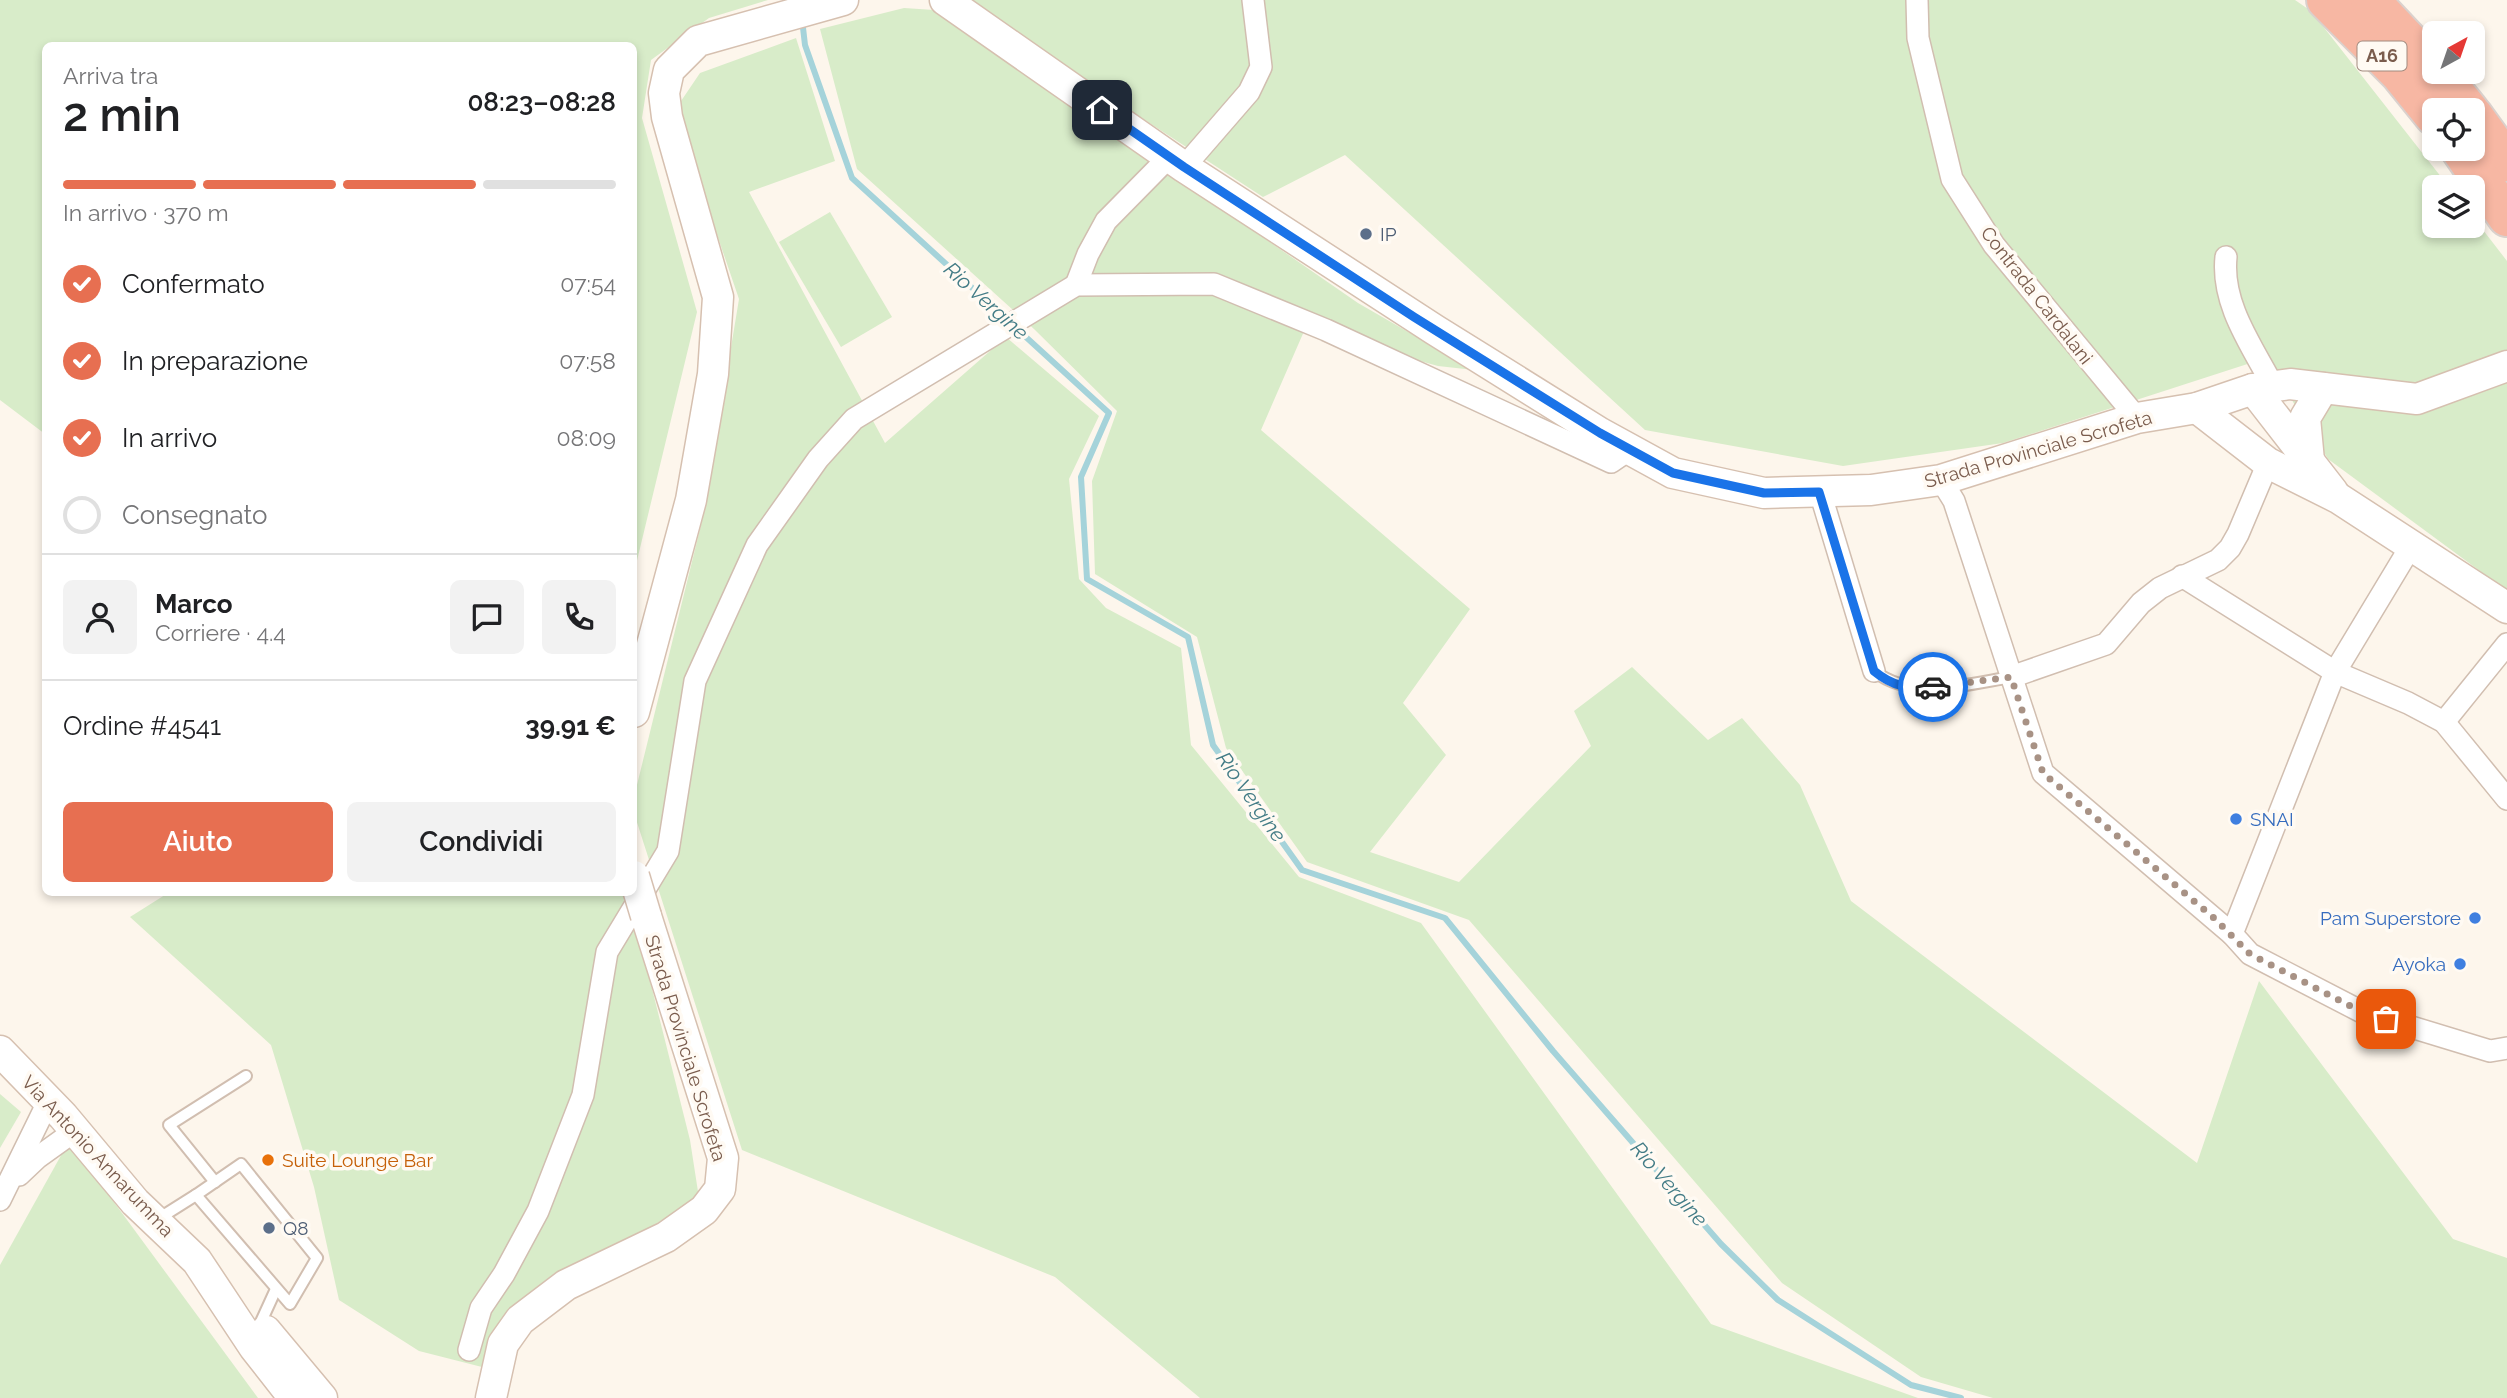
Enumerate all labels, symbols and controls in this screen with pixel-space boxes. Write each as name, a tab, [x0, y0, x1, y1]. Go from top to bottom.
north arrow	[2422, 21, 2485, 84]
map controls	[2422, 21, 2485, 238]
road number: A16	[2358, 42, 2406, 70]
text: Arriva tra	[63, 62, 158, 89]
pin	[1072, 80, 1132, 140]
text: 08:23–08:28	[467, 87, 616, 117]
text: 2 min	[63, 88, 181, 142]
icon: home	[1083, 91, 1121, 129]
button: locate	[2422, 98, 2485, 161]
button: layers	[2422, 175, 2485, 238]
text: In arrivo · 370 m	[63, 199, 229, 226]
street label: Contrada Cardalani	[1976, 222, 2098, 368]
place label: IP	[1380, 223, 1397, 245]
marker: IP	[1358, 226, 1374, 242]
water label: Rio Vergine	[939, 256, 1034, 345]
icon: check	[63, 265, 101, 303]
text: Confermato	[122, 269, 265, 299]
text: 07:54	[560, 270, 616, 297]
icon: check	[63, 342, 101, 380]
text: In preparazione	[122, 346, 308, 376]
text: 07:58	[559, 347, 616, 374]
street label: Strada Provinciale Scrofeta	[1922, 406, 2154, 492]
icon: check	[63, 419, 101, 457]
text: In arrivo	[122, 423, 217, 453]
text: 08:09	[556, 424, 616, 451]
text: Consegnato	[122, 500, 268, 530]
button: person	[63, 580, 137, 654]
button: chat	[450, 580, 524, 654]
button: phone	[542, 580, 616, 654]
text: Marco	[155, 589, 232, 619]
text: Corriere · 4.4	[155, 619, 286, 646]
courier	[1898, 652, 1968, 722]
icon: car	[1914, 668, 1952, 706]
text: Ordine #4541	[63, 711, 221, 741]
text: 39.91 €	[525, 711, 616, 741]
water label: Rio Vergine	[1211, 747, 1292, 847]
button: Aiuto	[63, 802, 333, 882]
button: Condividi	[347, 802, 616, 882]
place label: SNAI	[2250, 808, 2294, 830]
marker: SNAI	[2228, 811, 2244, 827]
place label: Pam Superstore	[2320, 907, 2461, 929]
marker: Pam Superstore	[2467, 910, 2483, 926]
street label: Strada Provinciale Scrofeta	[641, 932, 731, 1164]
place label: Ayoka	[2392, 953, 2446, 975]
marker: Ayoka	[2452, 956, 2468, 972]
pin	[2356, 989, 2416, 1049]
icon: bag	[2367, 1000, 2405, 1038]
street label: Via Antonio Annarumma	[18, 1071, 178, 1241]
water label: Rio Vergine	[1626, 1136, 1713, 1231]
place label: Suite Lounge Bar	[282, 1149, 433, 1171]
marker: Suite Lounge Bar	[260, 1152, 276, 1168]
place label: Q8	[283, 1217, 309, 1239]
marker: Q8	[261, 1220, 277, 1236]

